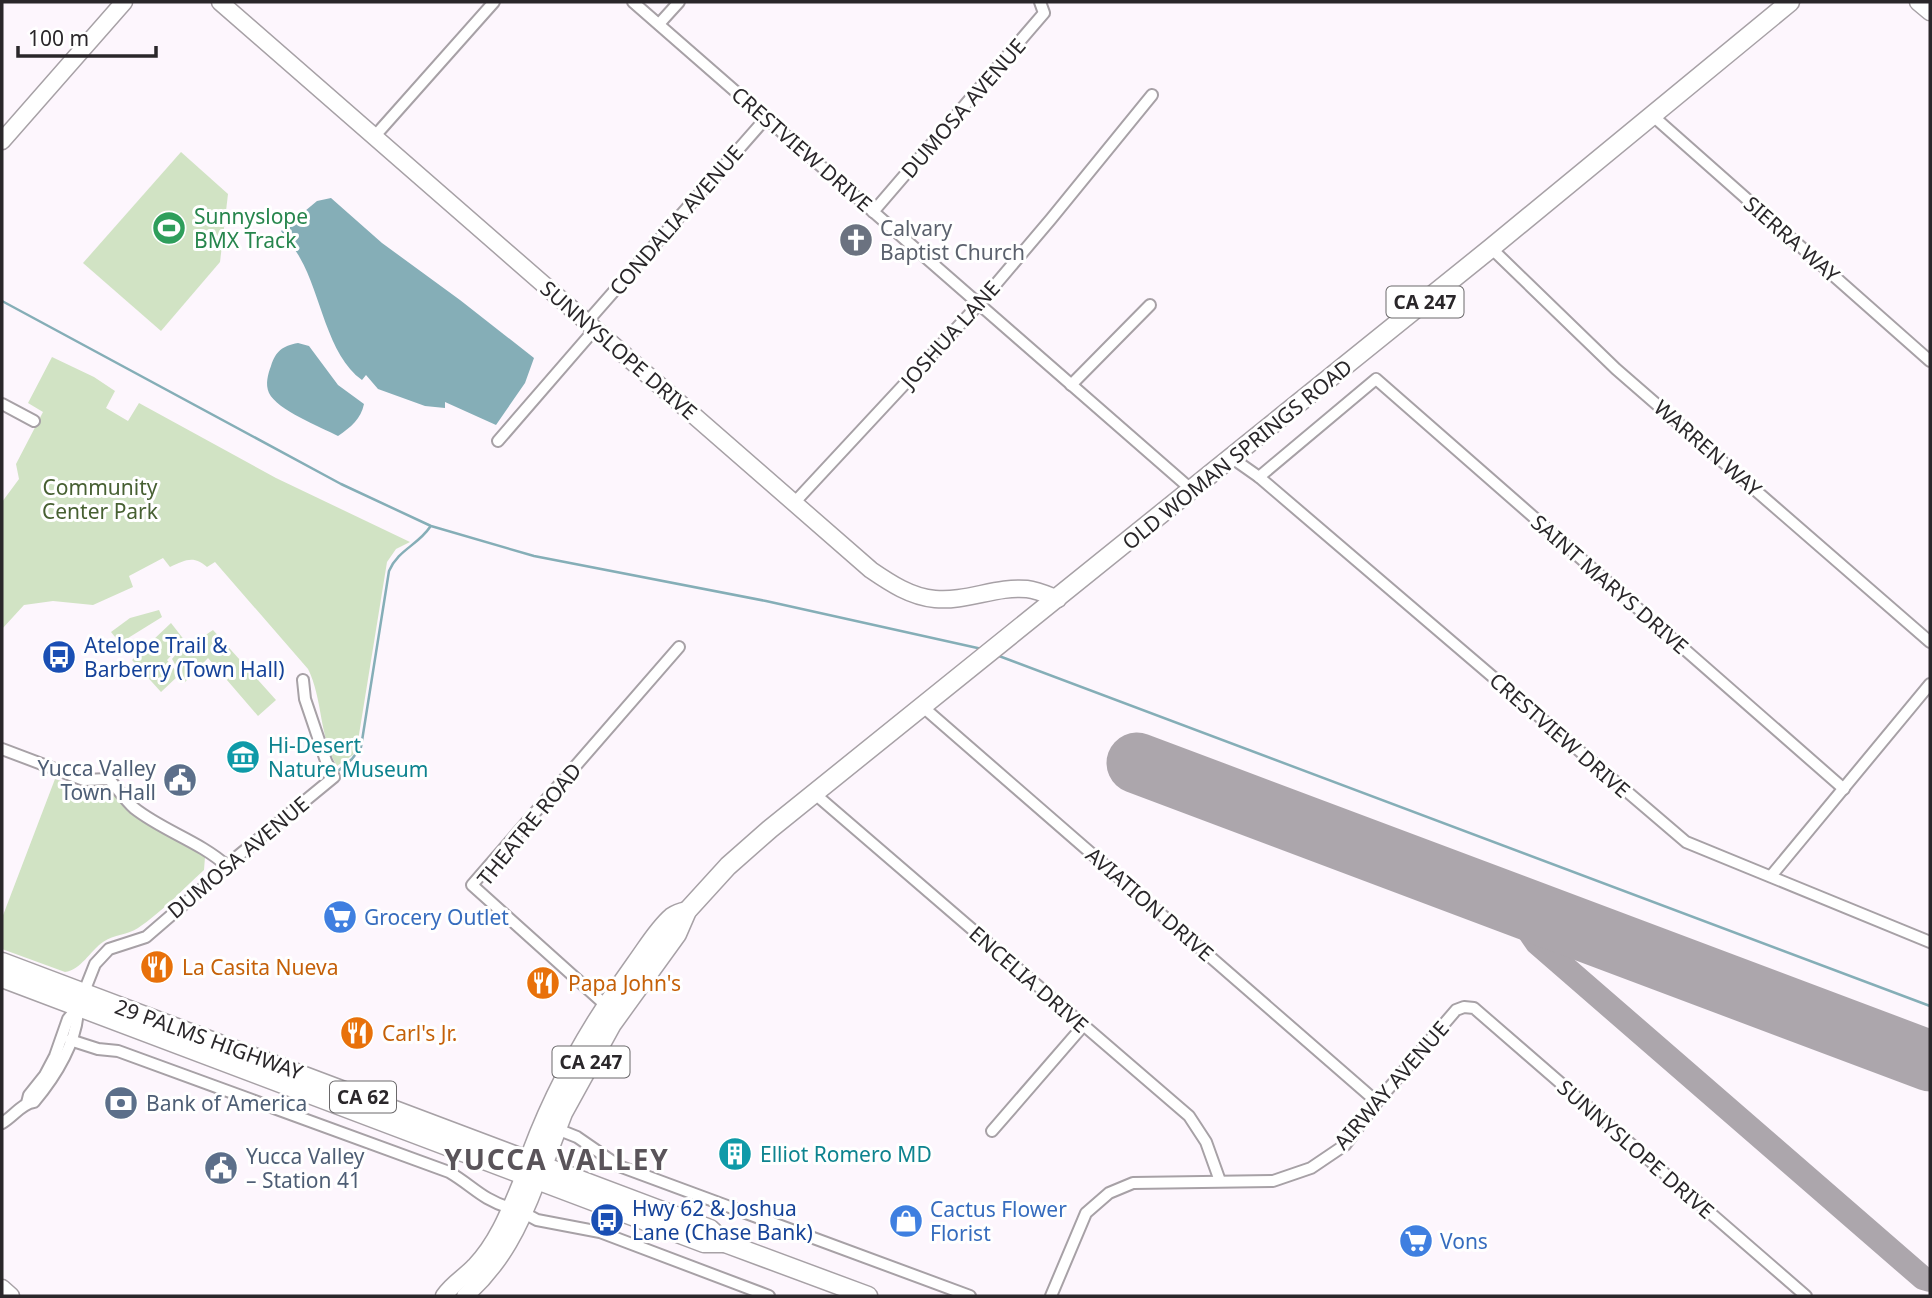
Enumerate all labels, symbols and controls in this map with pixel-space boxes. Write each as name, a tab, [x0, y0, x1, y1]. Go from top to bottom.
scale bar	[18, 14, 156, 58]
text: 100 m	[28, 24, 89, 52]
street label: DUMOSA AVENUE	[895, 32, 1031, 184]
street label: CRESTVIEW DRIVE	[726, 80, 878, 218]
street label: CONDALIA AVENUE	[603, 139, 749, 301]
street label: SIERRA WAY	[1738, 190, 1846, 288]
place label: Sunnyslope BMX Track	[194, 202, 308, 254]
sports icon: Sunnyslope BMX Track	[150, 209, 188, 247]
place label: Calvary Baptist Church	[880, 214, 1025, 266]
church icon: Calvary Baptist Church	[837, 221, 875, 259]
street label: SUNNYSLOPE DRIVE	[535, 274, 703, 426]
street label: JOSHUA LANE	[893, 274, 1006, 395]
road number: CA 247	[1386, 286, 1464, 318]
street label: OLD WOMAN SPRINGS ROAD	[1116, 352, 1358, 556]
street label: WARREN WAY	[1648, 393, 1768, 503]
park label: Community Center Park	[42, 473, 159, 525]
street label: SAINT MARYS DRIVE	[1526, 508, 1694, 660]
place label: Atelope Trail & Barberry (Town Hall)	[84, 631, 285, 683]
bus stop icon: Atelope Trail & Barberry (Town Hall)	[40, 638, 78, 676]
street label: CRESTVIEW DRIVE	[1484, 666, 1636, 804]
place label: Hi-Desert Nature Museum	[268, 731, 428, 783]
museum icon: Hi-Desert Nature Museum	[224, 738, 262, 776]
place label: Yucca Valley Town Hall	[37, 754, 156, 806]
street label: THEATRE ROAD	[471, 757, 587, 891]
public building icon: Yucca Valley Town Hall	[161, 761, 199, 799]
street label: DUMOSA AVENUE	[161, 790, 315, 924]
street label: AVIATION DRIVE	[1080, 841, 1220, 967]
supermarket icon: Grocery Outlet	[321, 898, 359, 936]
place label: Grocery Outlet	[364, 903, 509, 931]
street label: ENCELIA DRIVE	[963, 919, 1095, 1039]
restaurant icon: La Casita Nueva	[138, 948, 176, 986]
place label: La Casita Nueva	[182, 953, 338, 981]
restaurant icon: Papa John's	[524, 964, 562, 1002]
place label: Papa John's	[568, 969, 681, 997]
street label: 29 PALMS HIGHWAY	[111, 992, 307, 1086]
restaurant icon: Carl's Jr.	[338, 1014, 376, 1052]
street label: AIRWAY AVENUE	[1327, 1015, 1455, 1155]
place label: Carl's Jr.	[382, 1019, 457, 1047]
road number: CA 247	[552, 1046, 630, 1078]
street label: SUNNYSLOPE DRIVE	[1552, 1073, 1720, 1225]
road number: CA 62	[330, 1082, 396, 1112]
bank icon: Bank of America	[102, 1084, 140, 1122]
place label: Bank of America	[146, 1089, 307, 1117]
building icon: Elliot Romero MD	[716, 1135, 754, 1173]
district label: YUCCA VALLEY	[444, 1140, 670, 1178]
place label: Elliot Romero MD	[760, 1140, 932, 1168]
place label: Yucca Valley – Station 41	[246, 1142, 365, 1194]
public building icon: Yucca Valley – Station 41	[202, 1149, 240, 1187]
place label: Hwy 62 & Joshua Lane (Chase Bank)	[632, 1194, 813, 1246]
place label: Cactus Flower Florist	[930, 1195, 1067, 1247]
bus stop icon: Hwy 62 & Joshua Lane (Chase Bank)	[588, 1201, 626, 1239]
shop icon: Cactus Flower Florist	[887, 1202, 925, 1240]
supermarket icon: Vons	[1397, 1222, 1435, 1260]
place label: Vons	[1440, 1227, 1488, 1255]

